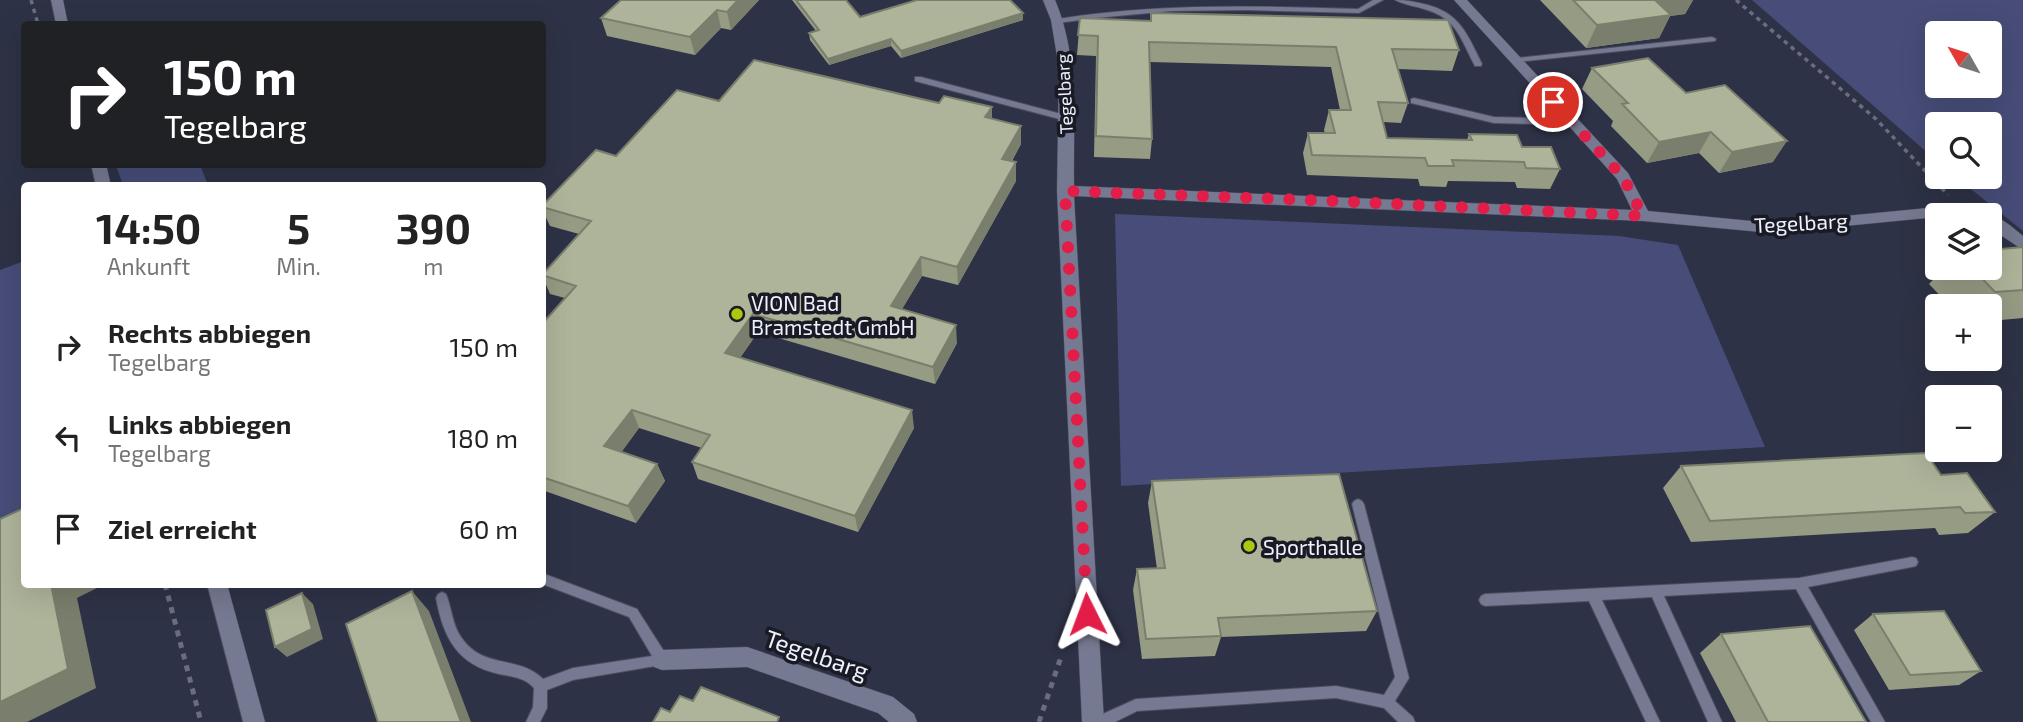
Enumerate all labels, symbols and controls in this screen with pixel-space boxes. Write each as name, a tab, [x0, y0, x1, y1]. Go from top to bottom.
north arrow	[1925, 21, 2002, 98]
map controls	[1925, 21, 2002, 462]
text: 150 m	[164, 46, 297, 105]
icon: right	[49, 49, 140, 140]
street label: Tegelbarg	[1051, 53, 1077, 135]
pin	[1523, 72, 1583, 132]
icon: arrive	[1534, 83, 1572, 121]
text: Tegelbarg	[164, 106, 307, 144]
button: search	[1925, 112, 2002, 189]
text: 14:50	[96, 202, 201, 252]
text: 5	[287, 202, 310, 252]
text: 390	[396, 202, 471, 252]
button: layers	[1925, 203, 2002, 280]
street label: Tegelbarg	[1753, 207, 1849, 237]
text: Ankunft	[107, 252, 190, 280]
text: Min.	[276, 252, 321, 280]
text: m	[423, 252, 443, 280]
place label: VION Bad Bramstedt GmbH	[751, 290, 915, 339]
button: +	[1925, 294, 2002, 371]
marker: VION Bad Bramstedt GmbH	[729, 306, 745, 322]
text: Rechts abbiegen	[108, 317, 311, 348]
icon: right	[49, 328, 87, 366]
text: 150 m	[449, 331, 518, 362]
text: Tegelbarg	[108, 348, 211, 376]
button: −	[1925, 385, 2002, 462]
text: Links abbiegen	[108, 408, 292, 439]
icon: left	[49, 419, 87, 457]
text: 180 m	[448, 422, 518, 453]
text: Tegelbarg	[108, 439, 211, 467]
icon: arrive	[49, 510, 87, 548]
text: Ziel erreicht	[108, 513, 257, 544]
text: 60 m	[459, 513, 518, 544]
place label: Sporthalle	[1263, 534, 1363, 559]
marker: Sporthalle	[1241, 538, 1257, 554]
position arrow	[1050, 577, 1124, 651]
street label: Tegelbarg	[762, 623, 872, 685]

